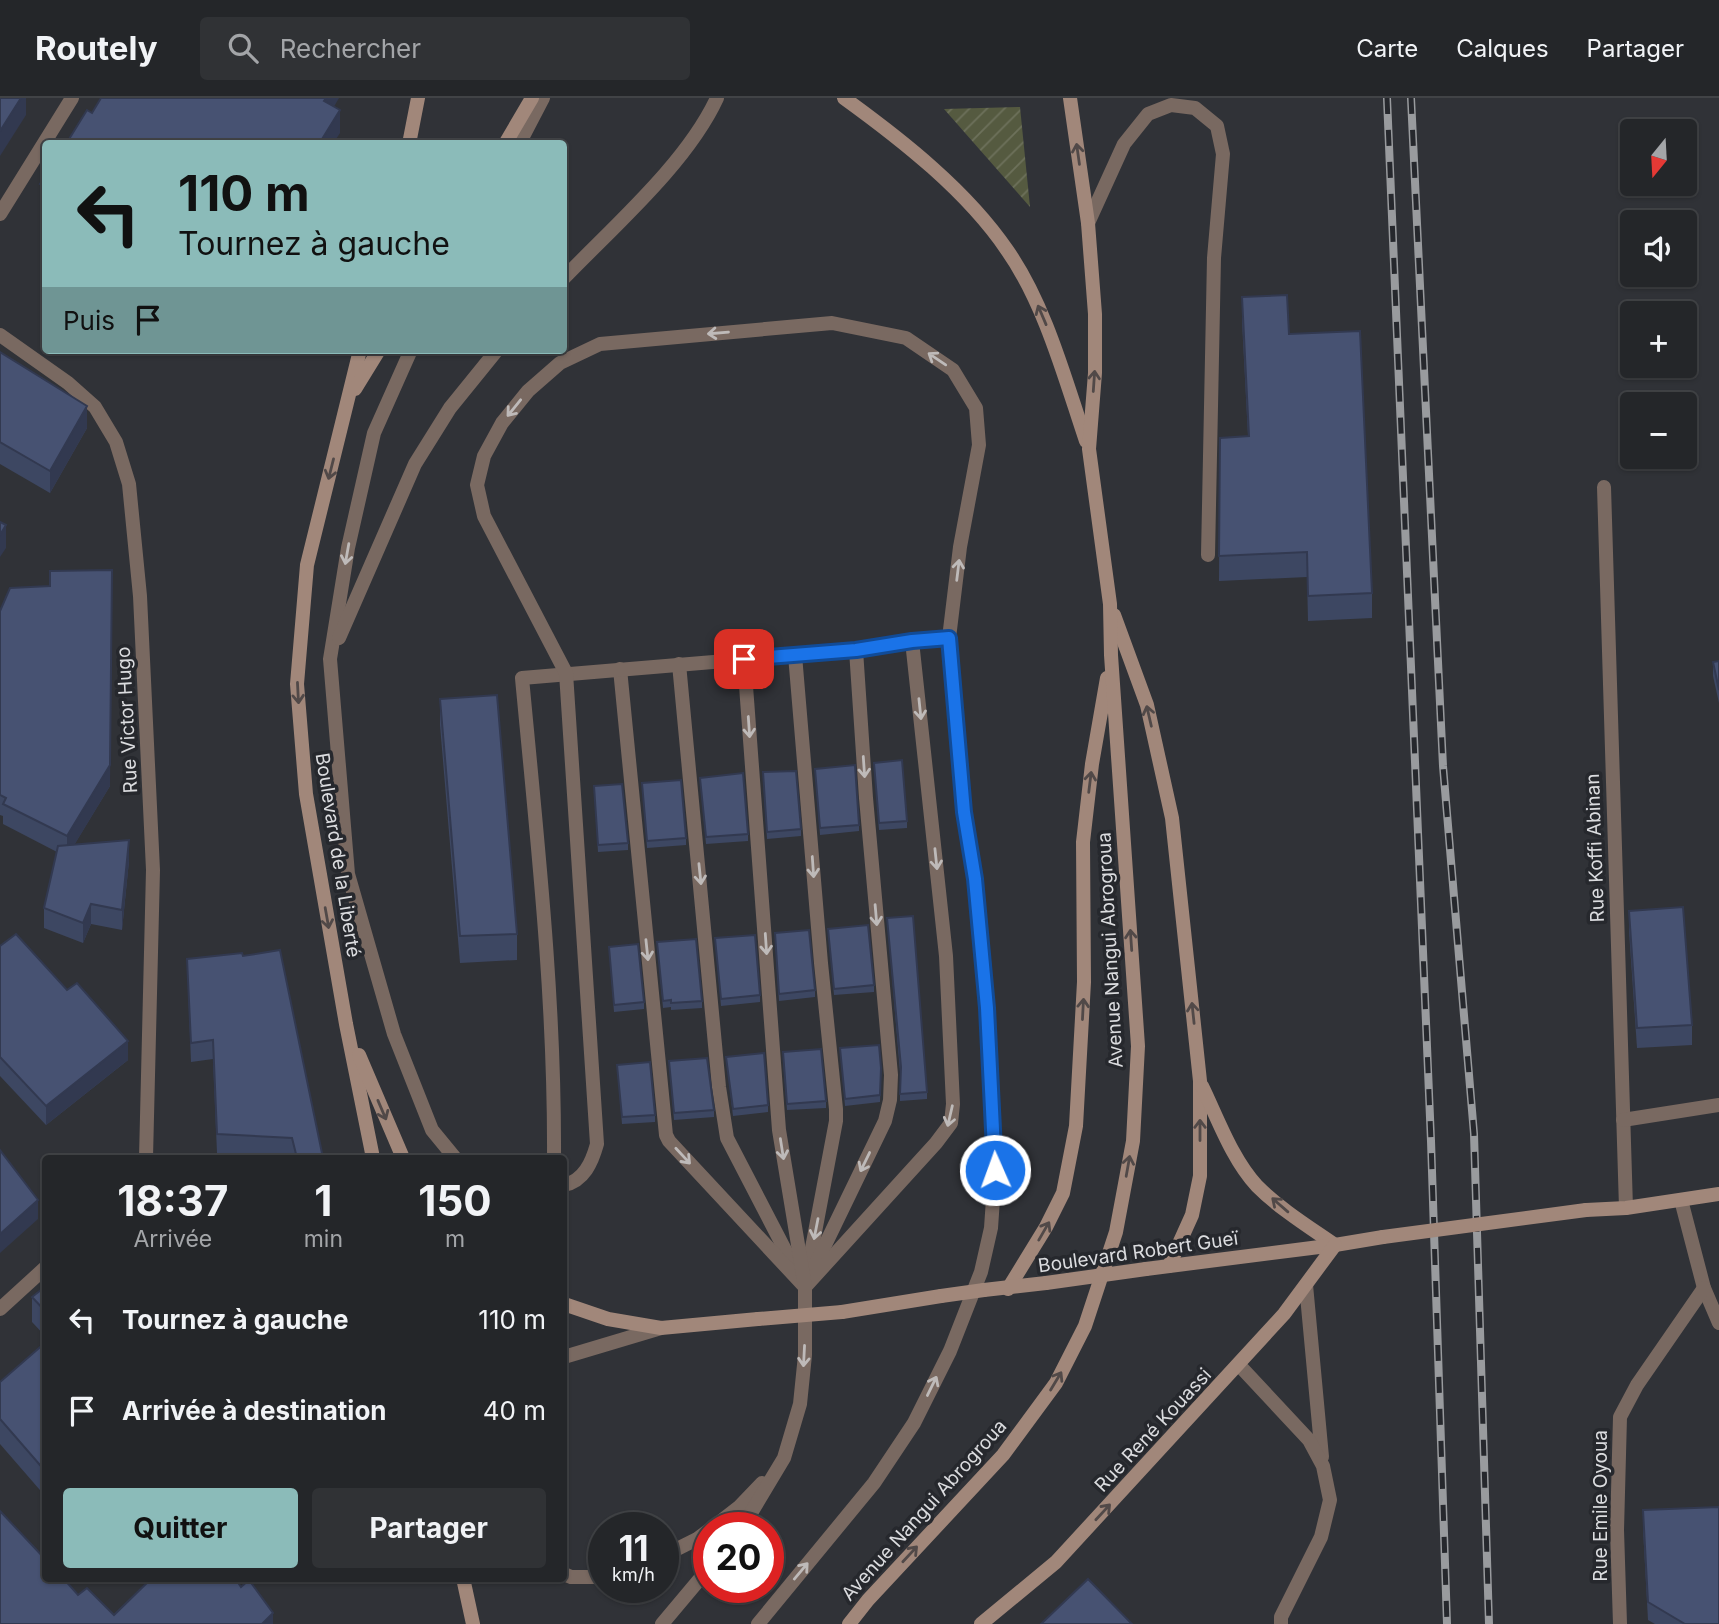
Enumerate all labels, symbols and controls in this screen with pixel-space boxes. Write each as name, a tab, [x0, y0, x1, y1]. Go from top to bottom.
search box	[200, 17, 690, 80]
text: Routely	[35, 28, 158, 68]
icon: search	[224, 29, 262, 67]
text: Rechercher	[280, 33, 421, 64]
text: Carte	[1356, 34, 1418, 63]
text: Calques	[1456, 34, 1549, 63]
text: Partager	[1587, 34, 1684, 63]
north arrow	[1620, 119, 1698, 196]
map controls	[1620, 119, 1697, 469]
one-way arrow	[1072, 144, 1085, 166]
text: 110 m	[178, 164, 310, 223]
icon: left	[63, 168, 154, 259]
button: sound	[1620, 210, 1697, 287]
text: Tournez à gauche	[178, 224, 450, 263]
icon: arrive	[129, 301, 167, 339]
button: +	[1620, 301, 1697, 378]
text: Puis	[63, 305, 115, 336]
one-way arrow	[1034, 305, 1047, 327]
one-way arrow	[707, 327, 730, 340]
one-way arrow	[928, 352, 947, 366]
one-way arrow	[1088, 370, 1101, 393]
button: −	[1620, 392, 1697, 469]
one-way arrow	[506, 399, 522, 417]
one-way arrow	[324, 457, 337, 479]
one-way arrow	[340, 542, 353, 565]
one-way arrow	[951, 559, 964, 582]
pin	[714, 629, 774, 689]
icon: arrive	[725, 640, 763, 678]
street label: Rue Victor Hugo	[112, 646, 142, 794]
one-way arrow	[292, 681, 305, 704]
one-way arrow	[913, 697, 926, 719]
one-way arrow	[1142, 705, 1155, 728]
one-way arrow	[743, 716, 756, 738]
street label: Boulevard de la Liberté	[310, 751, 366, 959]
one-way arrow	[857, 755, 870, 778]
one-way arrow	[1083, 771, 1096, 794]
street label: Rue Koffi Abinan	[1581, 773, 1609, 923]
street label: Avenue Nangui Abrogroua	[1092, 832, 1128, 1068]
one-way arrow	[930, 847, 943, 870]
one-way arrow	[807, 855, 820, 878]
one-way arrow	[694, 862, 707, 885]
one-way arrow	[870, 903, 883, 925]
one-way arrow	[321, 906, 334, 929]
one-way arrow	[1124, 929, 1137, 952]
one-way arrow	[759, 932, 772, 955]
one-way arrow	[641, 938, 654, 960]
one-way arrow	[1077, 998, 1090, 1021]
one-way arrow	[1186, 1003, 1199, 1025]
one-way arrow	[376, 1098, 389, 1120]
one-way arrow	[943, 1105, 956, 1127]
one-way arrow	[1193, 1119, 1207, 1142]
position arrow	[958, 1133, 1032, 1207]
one-way arrow	[776, 1137, 789, 1160]
one-way arrow	[675, 1147, 692, 1164]
one-way arrow	[858, 1151, 871, 1172]
one-way arrow	[1122, 1155, 1135, 1178]
text: 18:37	[117, 1175, 228, 1226]
text: 1	[314, 1175, 332, 1226]
text: 150	[418, 1175, 492, 1226]
one-way arrow	[1271, 1197, 1289, 1213]
one-way arrow	[809, 1217, 822, 1240]
one-way arrow	[1037, 1221, 1051, 1241]
text: Arrivée	[133, 1225, 212, 1253]
text: min	[304, 1225, 343, 1253]
text: m	[445, 1225, 465, 1253]
street label: Boulevard Robert Gueï	[1037, 1226, 1241, 1277]
icon: left	[63, 1301, 101, 1339]
text: Tournez à gauche	[122, 1304, 348, 1335]
text: 110 m	[478, 1304, 546, 1335]
one-way arrow	[797, 1344, 810, 1366]
street label: Rue René Kouassi	[1090, 1363, 1216, 1497]
one-way arrow	[1050, 1371, 1064, 1391]
one-way arrow	[926, 1376, 940, 1397]
icon: arrive	[63, 1392, 101, 1430]
text: Arrivée à destination	[122, 1395, 387, 1426]
text: 40 m	[483, 1395, 546, 1426]
street label: Avenue Nangui Abrogroua	[837, 1415, 1011, 1605]
street label: Rue Emile Oyoua	[1589, 1430, 1612, 1582]
button: Quitter	[63, 1488, 298, 1568]
button: Partager	[312, 1488, 546, 1568]
one-way arrow	[1094, 1504, 1111, 1521]
speed limit sign: 20	[693, 1512, 784, 1603]
text: 11	[618, 1527, 649, 1569]
one-way arrow	[902, 1546, 919, 1563]
one-way arrow	[793, 1562, 809, 1580]
text: km/h	[612, 1564, 655, 1585]

